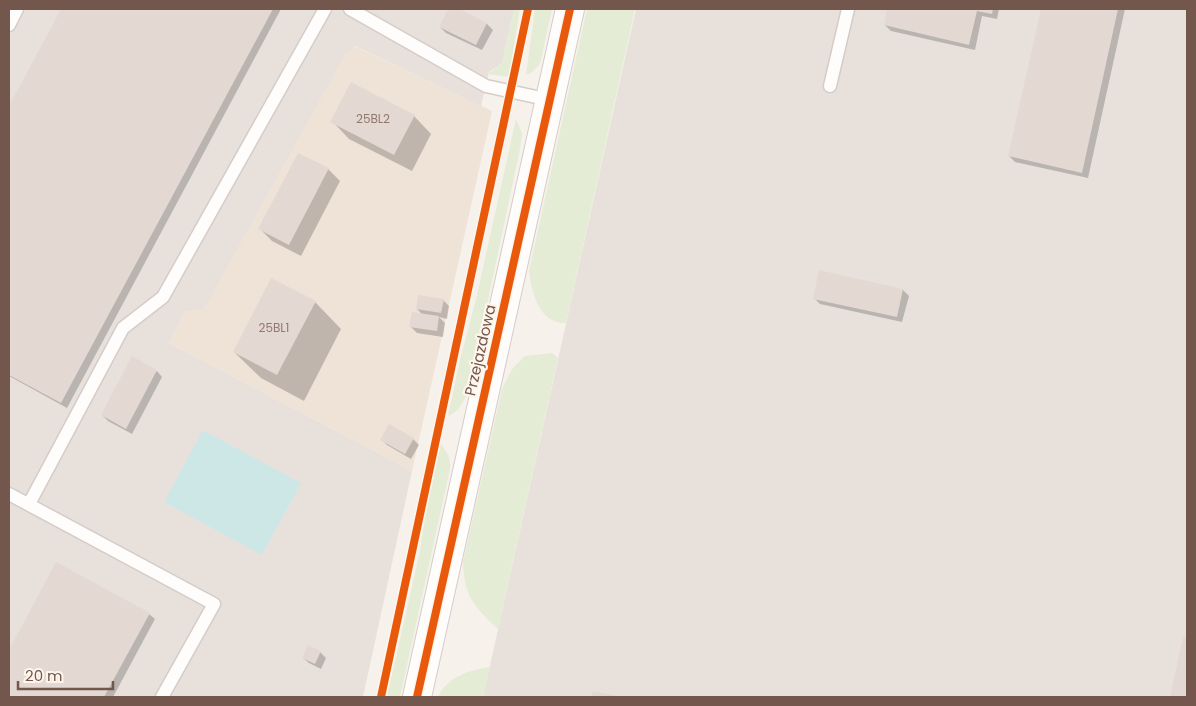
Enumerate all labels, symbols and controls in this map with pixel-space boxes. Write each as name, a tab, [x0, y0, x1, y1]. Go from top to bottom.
house number: 25BL2	[356, 110, 390, 127]
street label: Przejazdowa	[459, 302, 501, 398]
house number: 25BL1	[259, 319, 289, 336]
scale bar	[18, 658, 112, 690]
text: 20 m	[25, 665, 63, 686]

